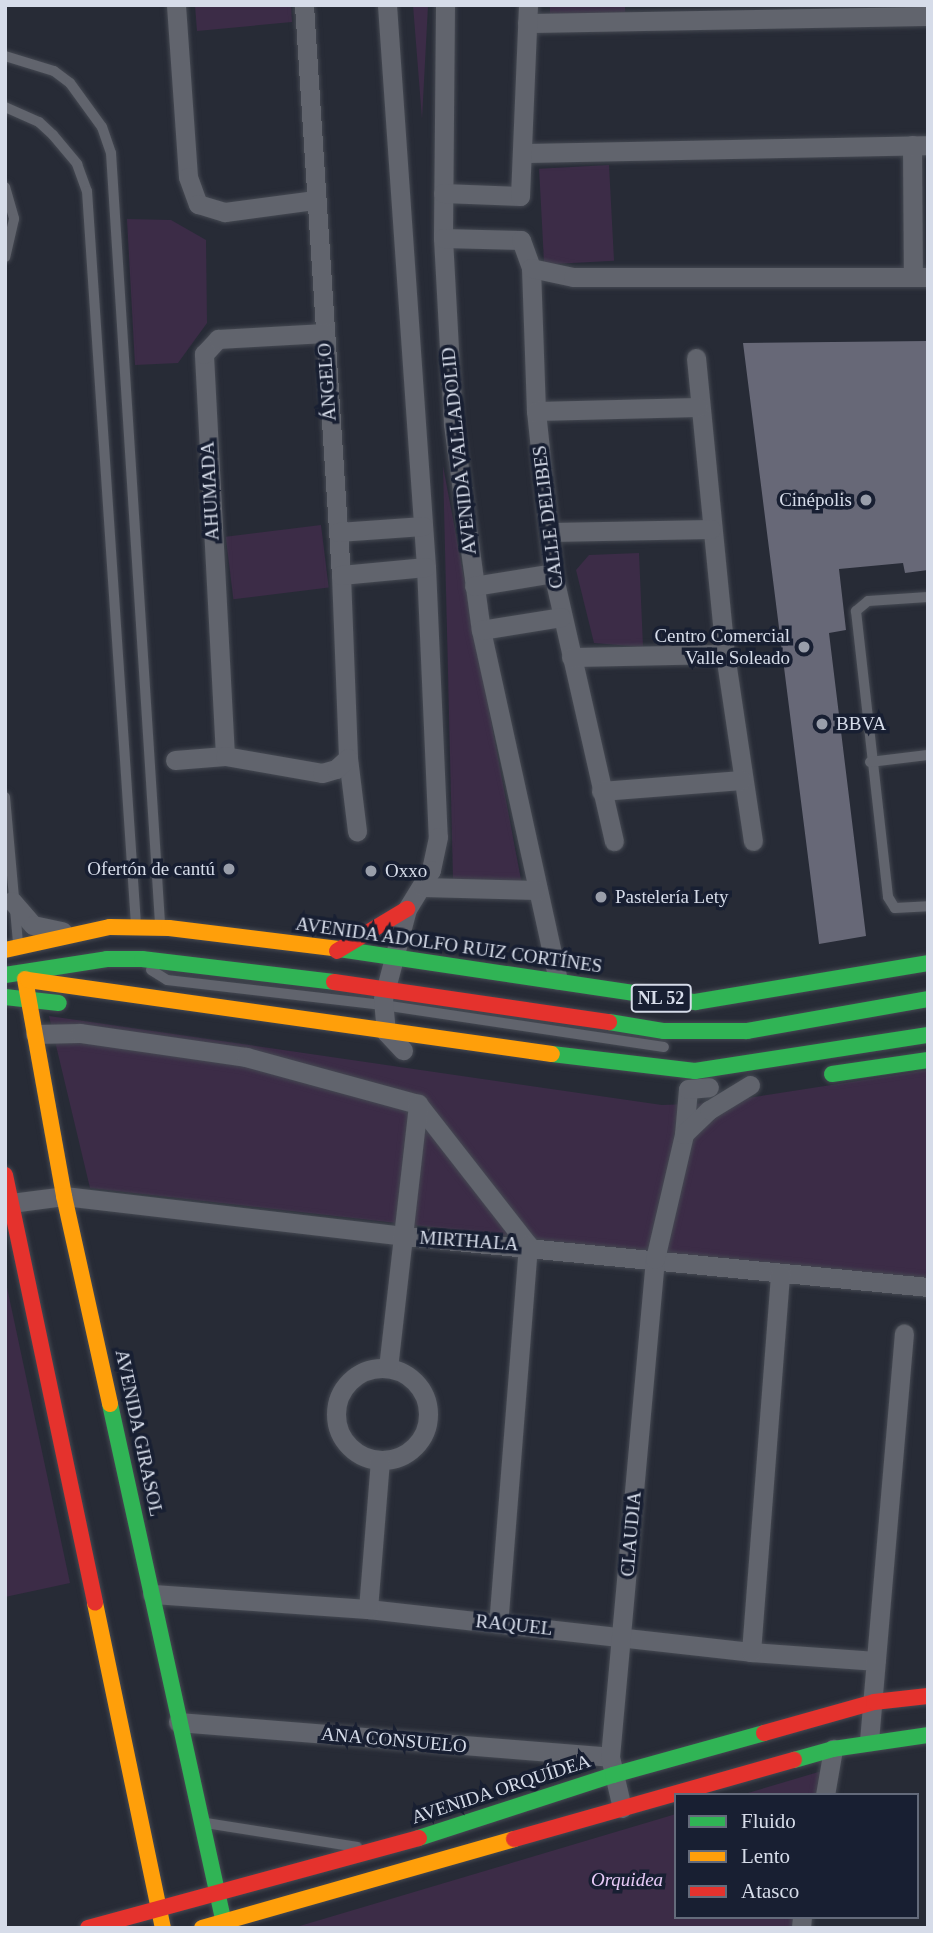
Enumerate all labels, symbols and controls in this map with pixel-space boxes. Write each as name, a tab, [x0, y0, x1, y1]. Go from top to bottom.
street label: ÁNGELO	[313, 342, 341, 422]
street label: AVENIDA VALLADOLID	[437, 345, 481, 557]
street label: AHUMADA	[196, 441, 224, 541]
street label: CALLE DELIBES	[528, 444, 568, 590]
place label: Cinépolis	[779, 489, 852, 511]
marker: Cinépolis	[858, 492, 874, 508]
place label: Centro Comercial Valle Soleado	[654, 625, 790, 669]
marker: Centro Comercial Valle Soleado	[796, 639, 812, 655]
place label: BBVA	[836, 713, 886, 735]
marker: BBVA	[814, 716, 830, 732]
place label: Ofertón de cantú	[87, 858, 215, 880]
place label: Oxxo	[385, 860, 427, 882]
marker: Ofertón de cantú	[221, 861, 237, 877]
marker: Oxxo	[363, 863, 379, 879]
place label: Pastelería Lety	[615, 886, 728, 908]
marker: Pastelería Lety	[593, 889, 609, 905]
street label: AVENIDA ADOLFO RUIZ CORTÍNES	[293, 912, 605, 978]
road number: NL 52	[630, 984, 692, 1013]
street label: MIRTHALA	[419, 1226, 519, 1256]
street label: AVENIDA GIRASOL	[110, 1347, 168, 1519]
street label: CLAUDIA	[616, 1490, 646, 1578]
street label: RAQUEL	[474, 1610, 554, 1640]
street label: ANA CONSUELO	[320, 1722, 468, 1758]
street label: AVENIDA ORQUÍDEA	[408, 1749, 594, 1829]
legend	[674, 1793, 919, 1919]
text: Fluido	[741, 1809, 796, 1833]
text: Lento	[741, 1844, 790, 1868]
park label: Orquidea	[591, 1869, 663, 1891]
text: Atasco	[741, 1879, 799, 1903]

